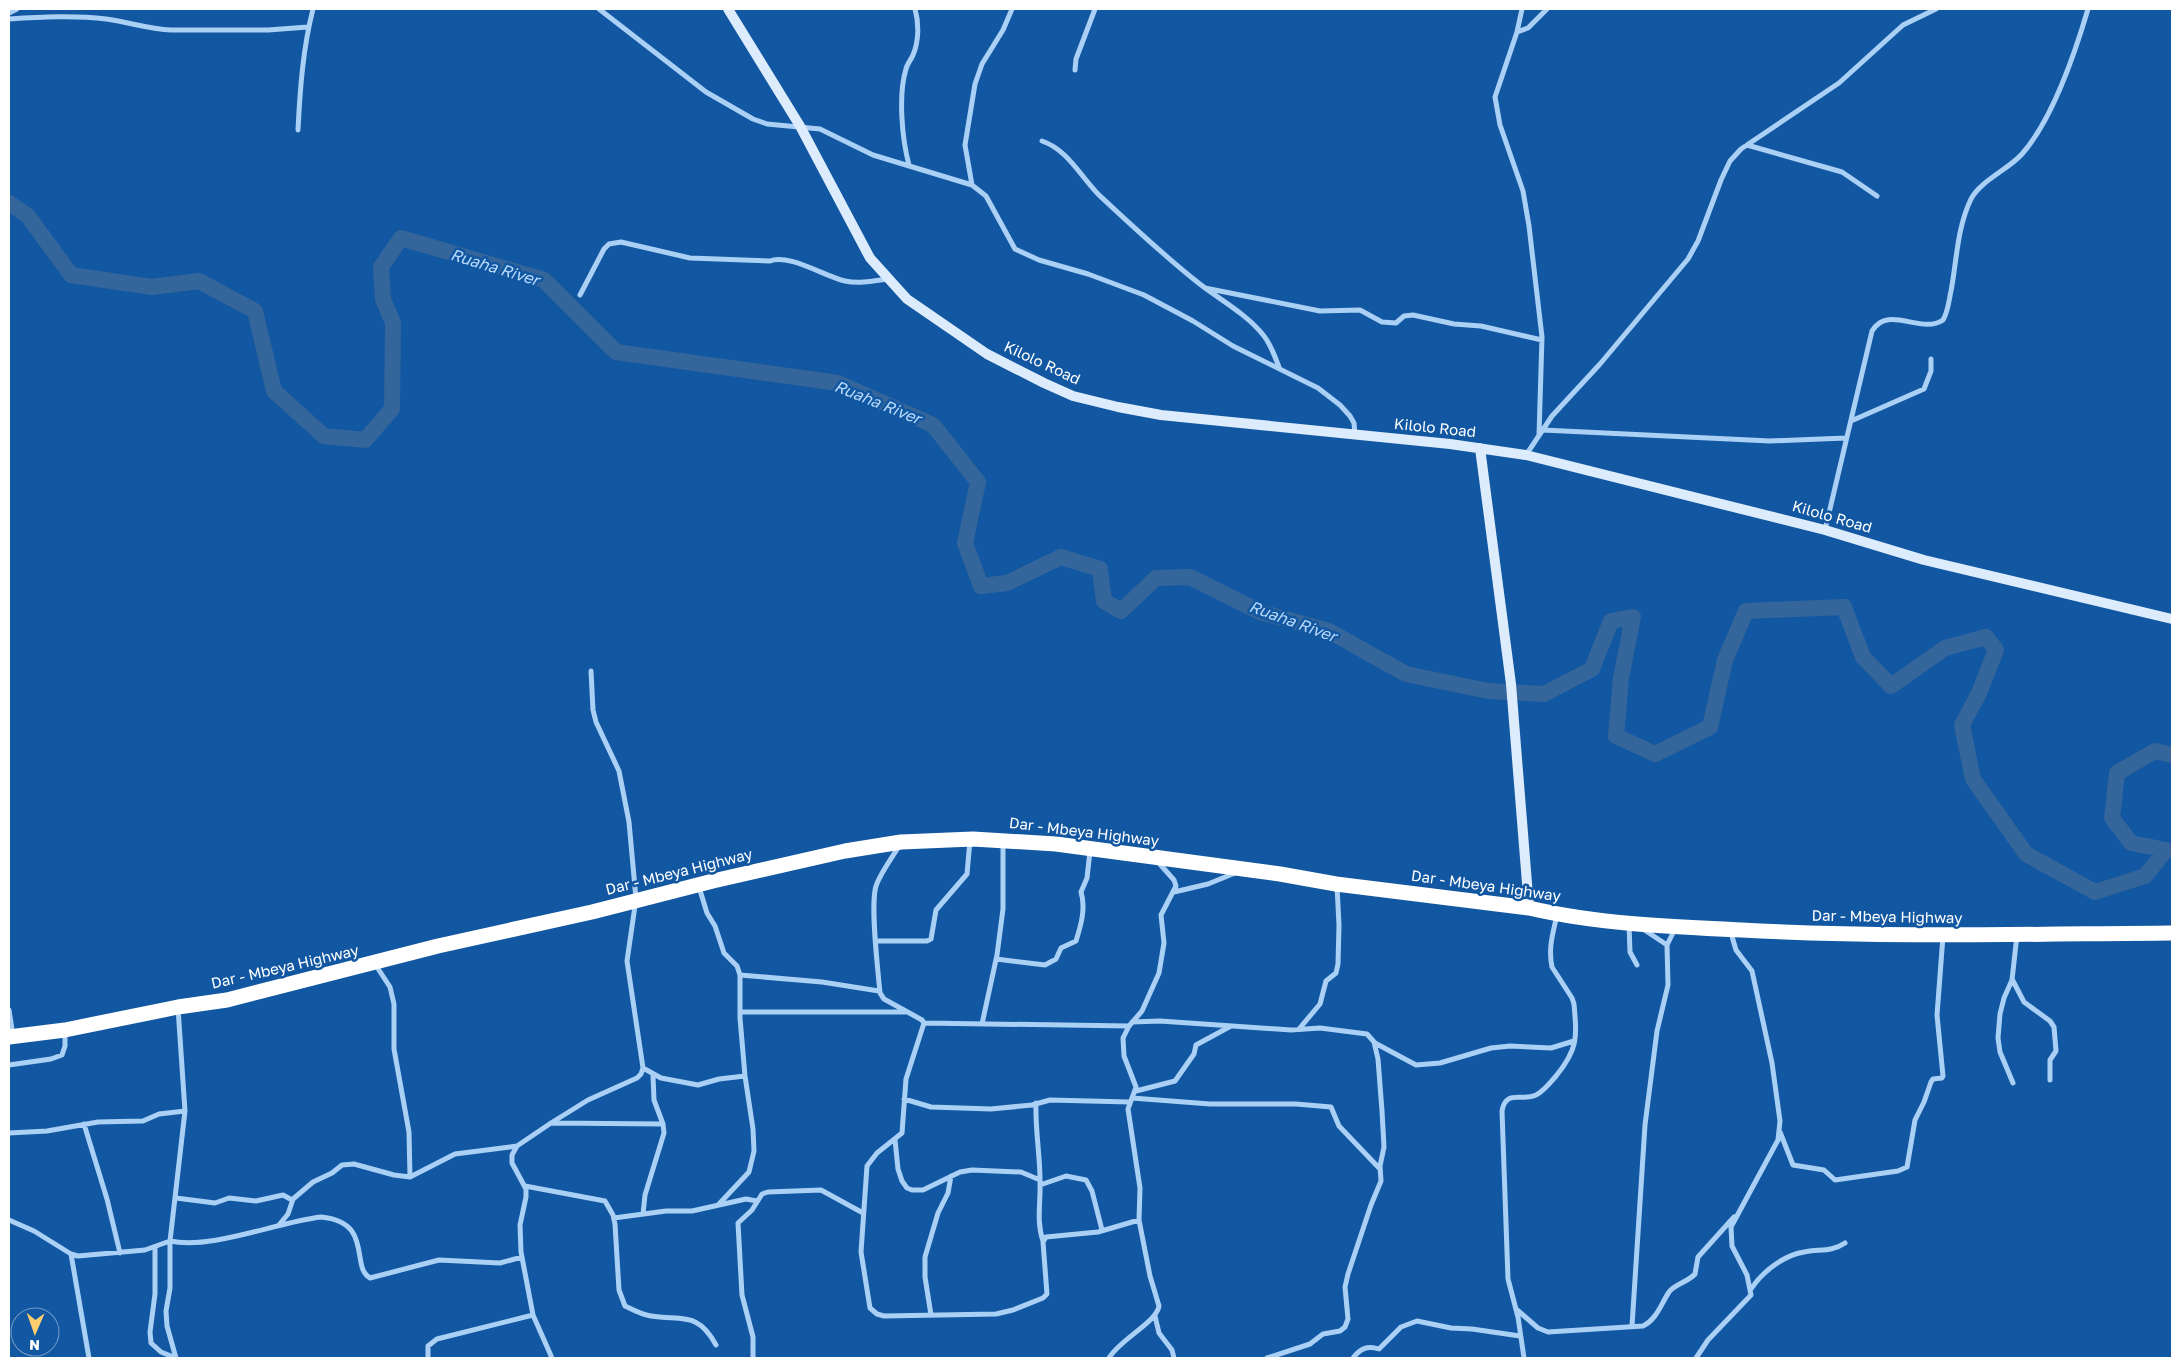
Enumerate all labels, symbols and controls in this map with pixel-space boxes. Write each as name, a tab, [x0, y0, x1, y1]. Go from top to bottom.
water label: Ruaha River	[448, 244, 544, 291]
street label: Kilolo Road	[1001, 337, 1083, 388]
water label: Ruaha River	[832, 376, 927, 429]
street label: Kilolo Road	[1393, 414, 1477, 440]
street label: Kilolo Road	[1790, 496, 1874, 536]
water label: Ruaha River	[1247, 596, 1342, 647]
street label: Dar - Mbeya Highway	[1008, 813, 1161, 849]
street label: Dar - Mbeya Highway	[603, 844, 755, 898]
street label: Dar - Mbeya Highway	[1410, 866, 1563, 905]
street label: Dar - Mbeya Highway	[1811, 906, 1963, 926]
street label: Dar - Mbeya Highway	[209, 940, 361, 992]
north arrow	[10, 1307, 60, 1357]
text: N	[29, 1337, 40, 1354]

